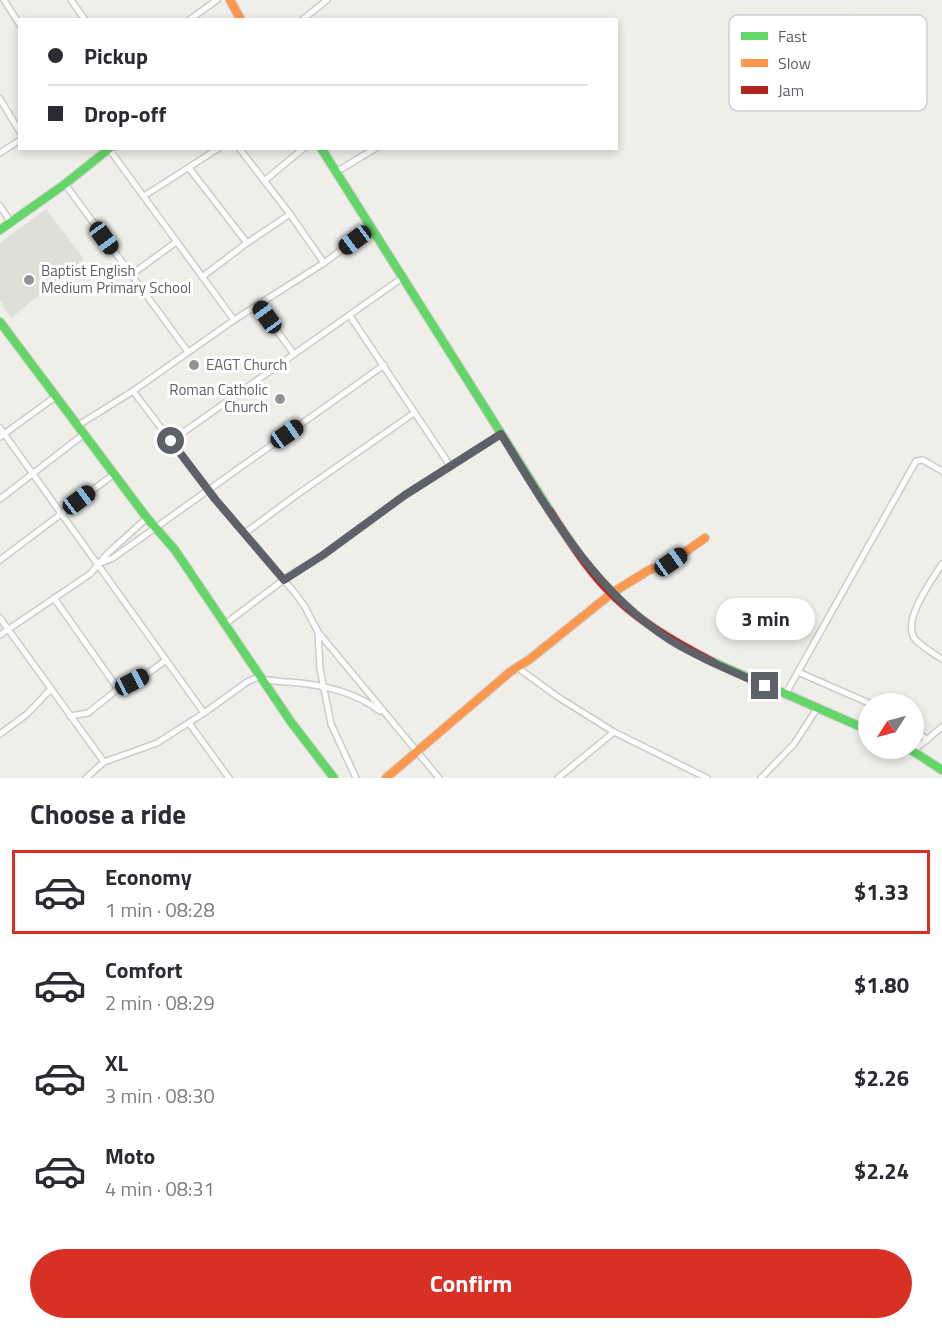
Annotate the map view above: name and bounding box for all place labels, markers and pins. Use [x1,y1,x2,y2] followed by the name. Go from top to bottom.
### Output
[41,259,191,299] place label: Baptist English Medium Primary School
[22,273,36,287] marker: Baptist English Medium Primary School
[206,353,287,376] place label: EAGT Church
[187,358,201,372] marker: EAGT Church
[169,378,268,418] place label: Roman Catholic Church
[273,392,287,406] marker: Roman Catholic Church

